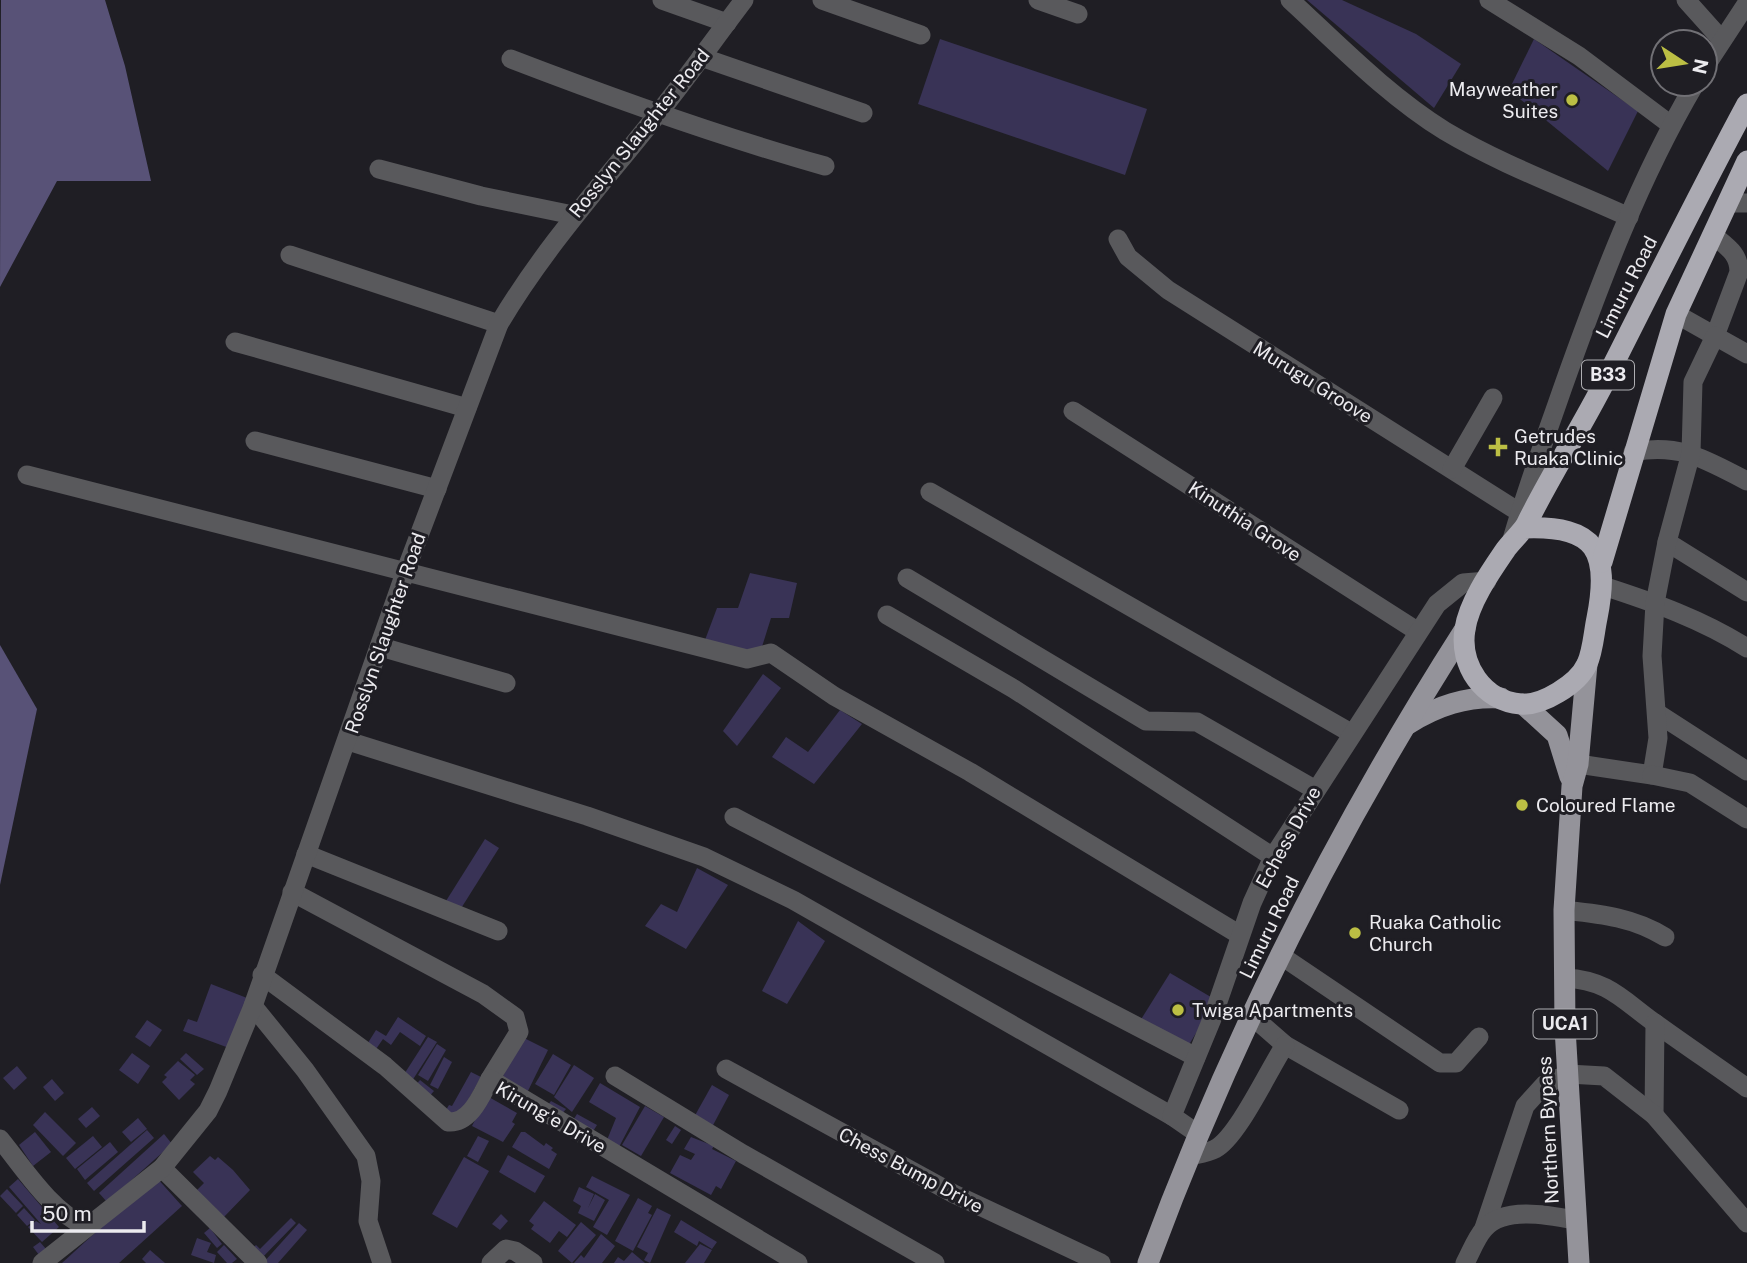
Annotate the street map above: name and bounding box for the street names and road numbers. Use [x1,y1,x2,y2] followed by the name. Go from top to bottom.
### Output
[564,44,714,222] street label: Rosslyn Slaughter Road
[1591,232,1661,342] street label: Limuru Road
[1249,337,1377,427] street label: Murugu Groove
[1582,360,1634,390] road number: B33
[1185,476,1305,566] street label: Kinuthia Grove
[340,530,430,736] street label: Rosslyn Slaughter Road
[1251,782,1325,892] street label: Echess Drive
[1235,872,1303,982] street label: Limuru Road
[1534,1009,1596,1038] road number: UCA1
[1533,1056,1563,1204] street label: Northern Bypass
[492,1077,610,1157] street label: Kirung'e Drive
[835,1123,987,1217] street label: Chess Bump Drive

